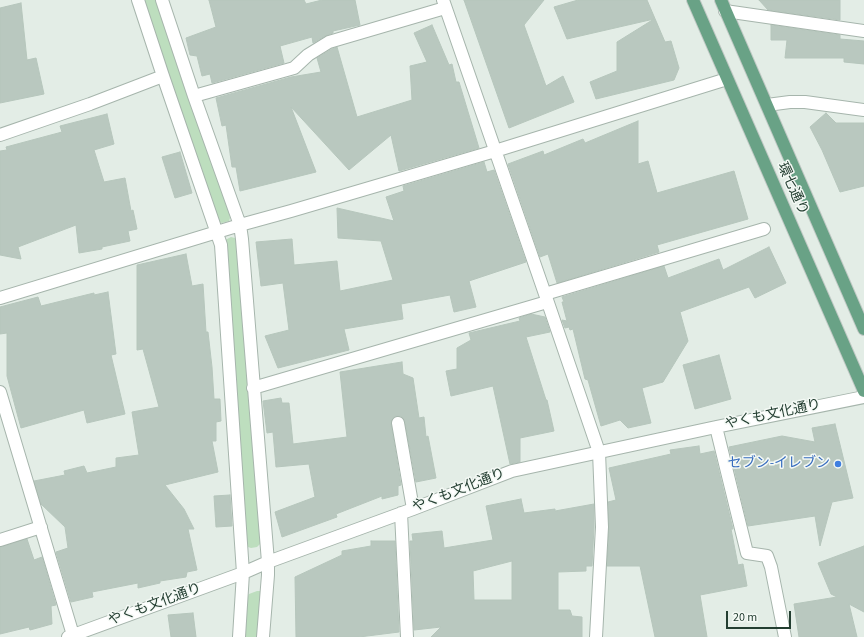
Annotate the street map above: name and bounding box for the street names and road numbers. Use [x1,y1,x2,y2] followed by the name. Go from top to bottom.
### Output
[773,160,811,218] street label: 環七通り
[723,397,823,433] street label: やくも文化通り
[410,466,508,516] street label: やくも文化通り
[106,580,204,630] street label: やくも文化通り

